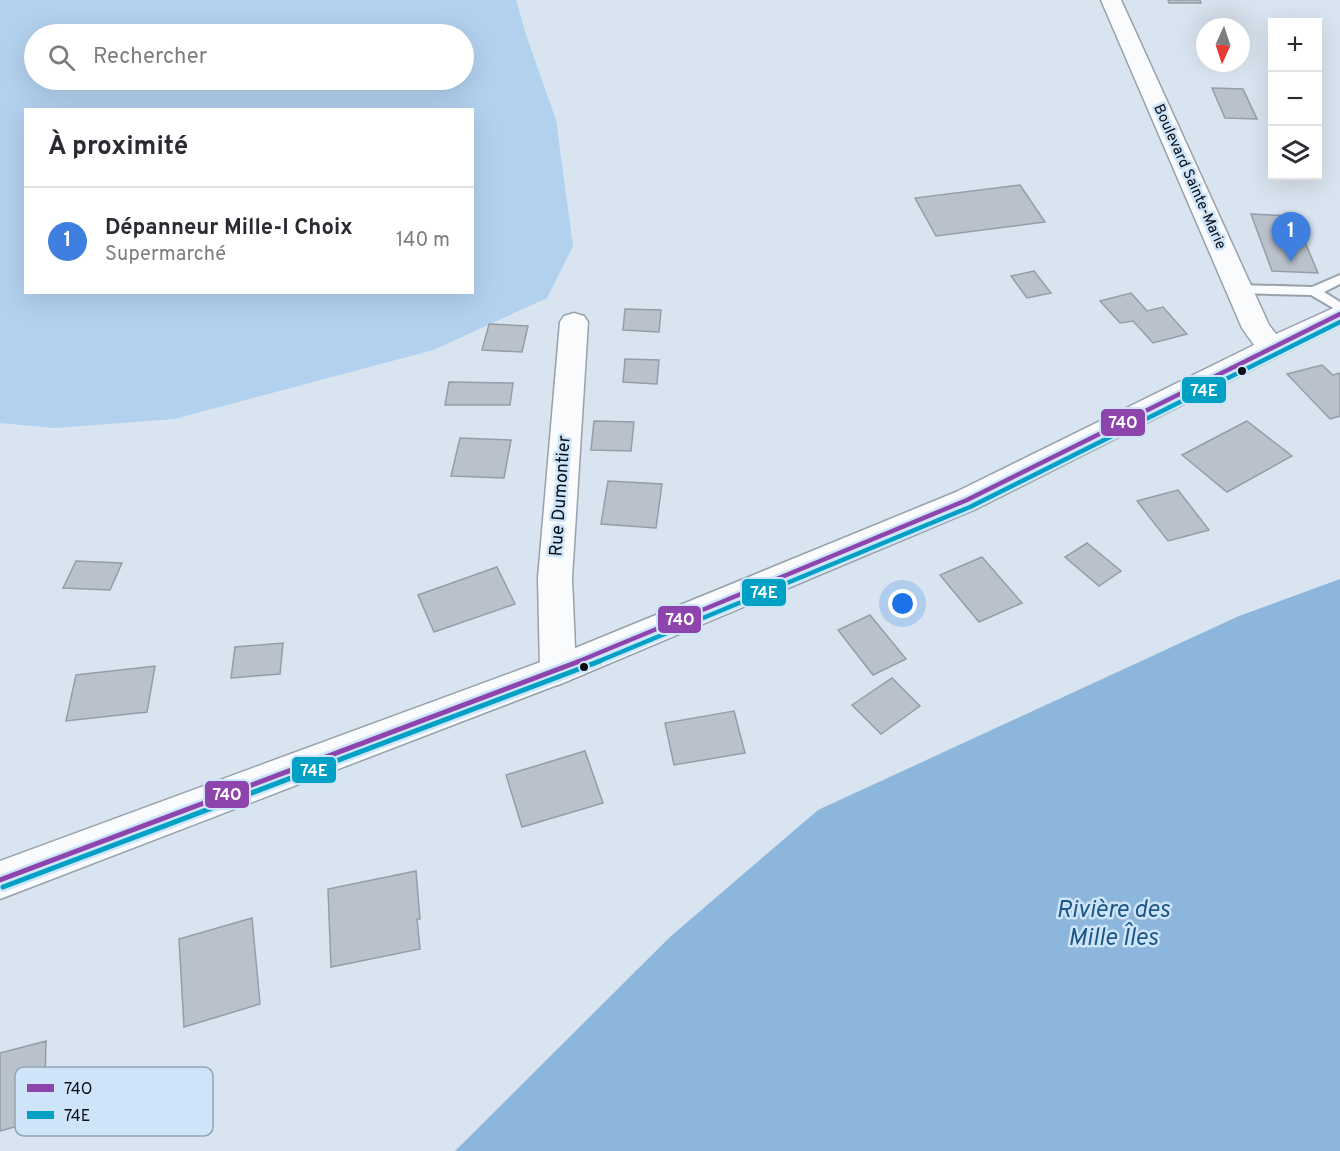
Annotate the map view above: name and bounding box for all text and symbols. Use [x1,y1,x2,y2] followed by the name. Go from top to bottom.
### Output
[1196,18,1250,72] north arrow
[1268,18,1322,180] map controls
[1268,18,1322,72] button: +
[24,24,474,90] search box
[45,41,78,74] icon: search
[93,44,207,71] text: Rechercher
[1268,72,1322,126] button: −
[1148,101,1230,253] street label: Boulevard Sainte-Marie
[1268,126,1322,180] button: layers
[48,131,188,164] text: À proximité
[1272,212,1310,262] pin: 1
[105,215,353,242] text: Dépanneur Mille-I Choix
[64,228,72,254] text: 1
[396,228,450,254] text: 140 m
[105,242,226,268] text: Supermarché
[1236,365,1248,377] unlabelled marker
[1181,376,1227,404] line badge: 74E
[1190,382,1218,402] text: 74E
[1100,408,1146,437] line badge: 74O
[1108,414,1138,434] text: 74O
[545,435,577,557] street label: Rue Dumontier
[741,578,787,607] line badge: 74E
[750,584,778,604] text: 74E
[888,589,917,618] your location
[657,605,702,634] line badge: 74O
[665,611,695,631] text: 74O
[578,661,590,673] unlabelled marker
[291,756,337,784] line badge: 74E
[300,762,328,782] text: 74E
[204,780,250,809] line badge: 74O
[212,786,242,806] text: 74O
[1056,896,1171,954] water label: Rivière des Mille Îles
[15,1067,213,1136] legend
[64,1080,92,1100] text: 74O
[64,1107,90,1127] text: 74E

